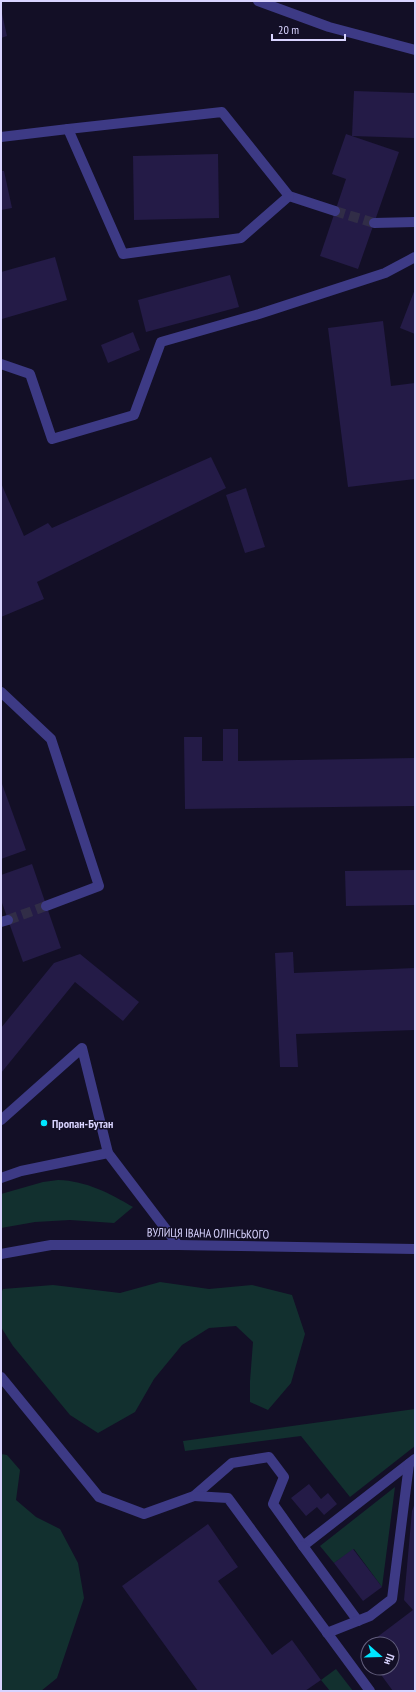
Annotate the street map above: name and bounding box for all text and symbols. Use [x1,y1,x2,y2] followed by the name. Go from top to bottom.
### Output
[272,16,345,42] scale bar
[278,22,299,37] text: 20 m
[52,1116,113,1131] place label: Пропан-Бутан
[39,1118,49,1128] marker: Пропан-Бутан
[147,1224,270,1242] street label: ВУЛИЦЯ ІВАНА ОЛІНСЬКОГО
[360,1636,400,1676] north arrow
[381,1652,398,1667] text: Пн

